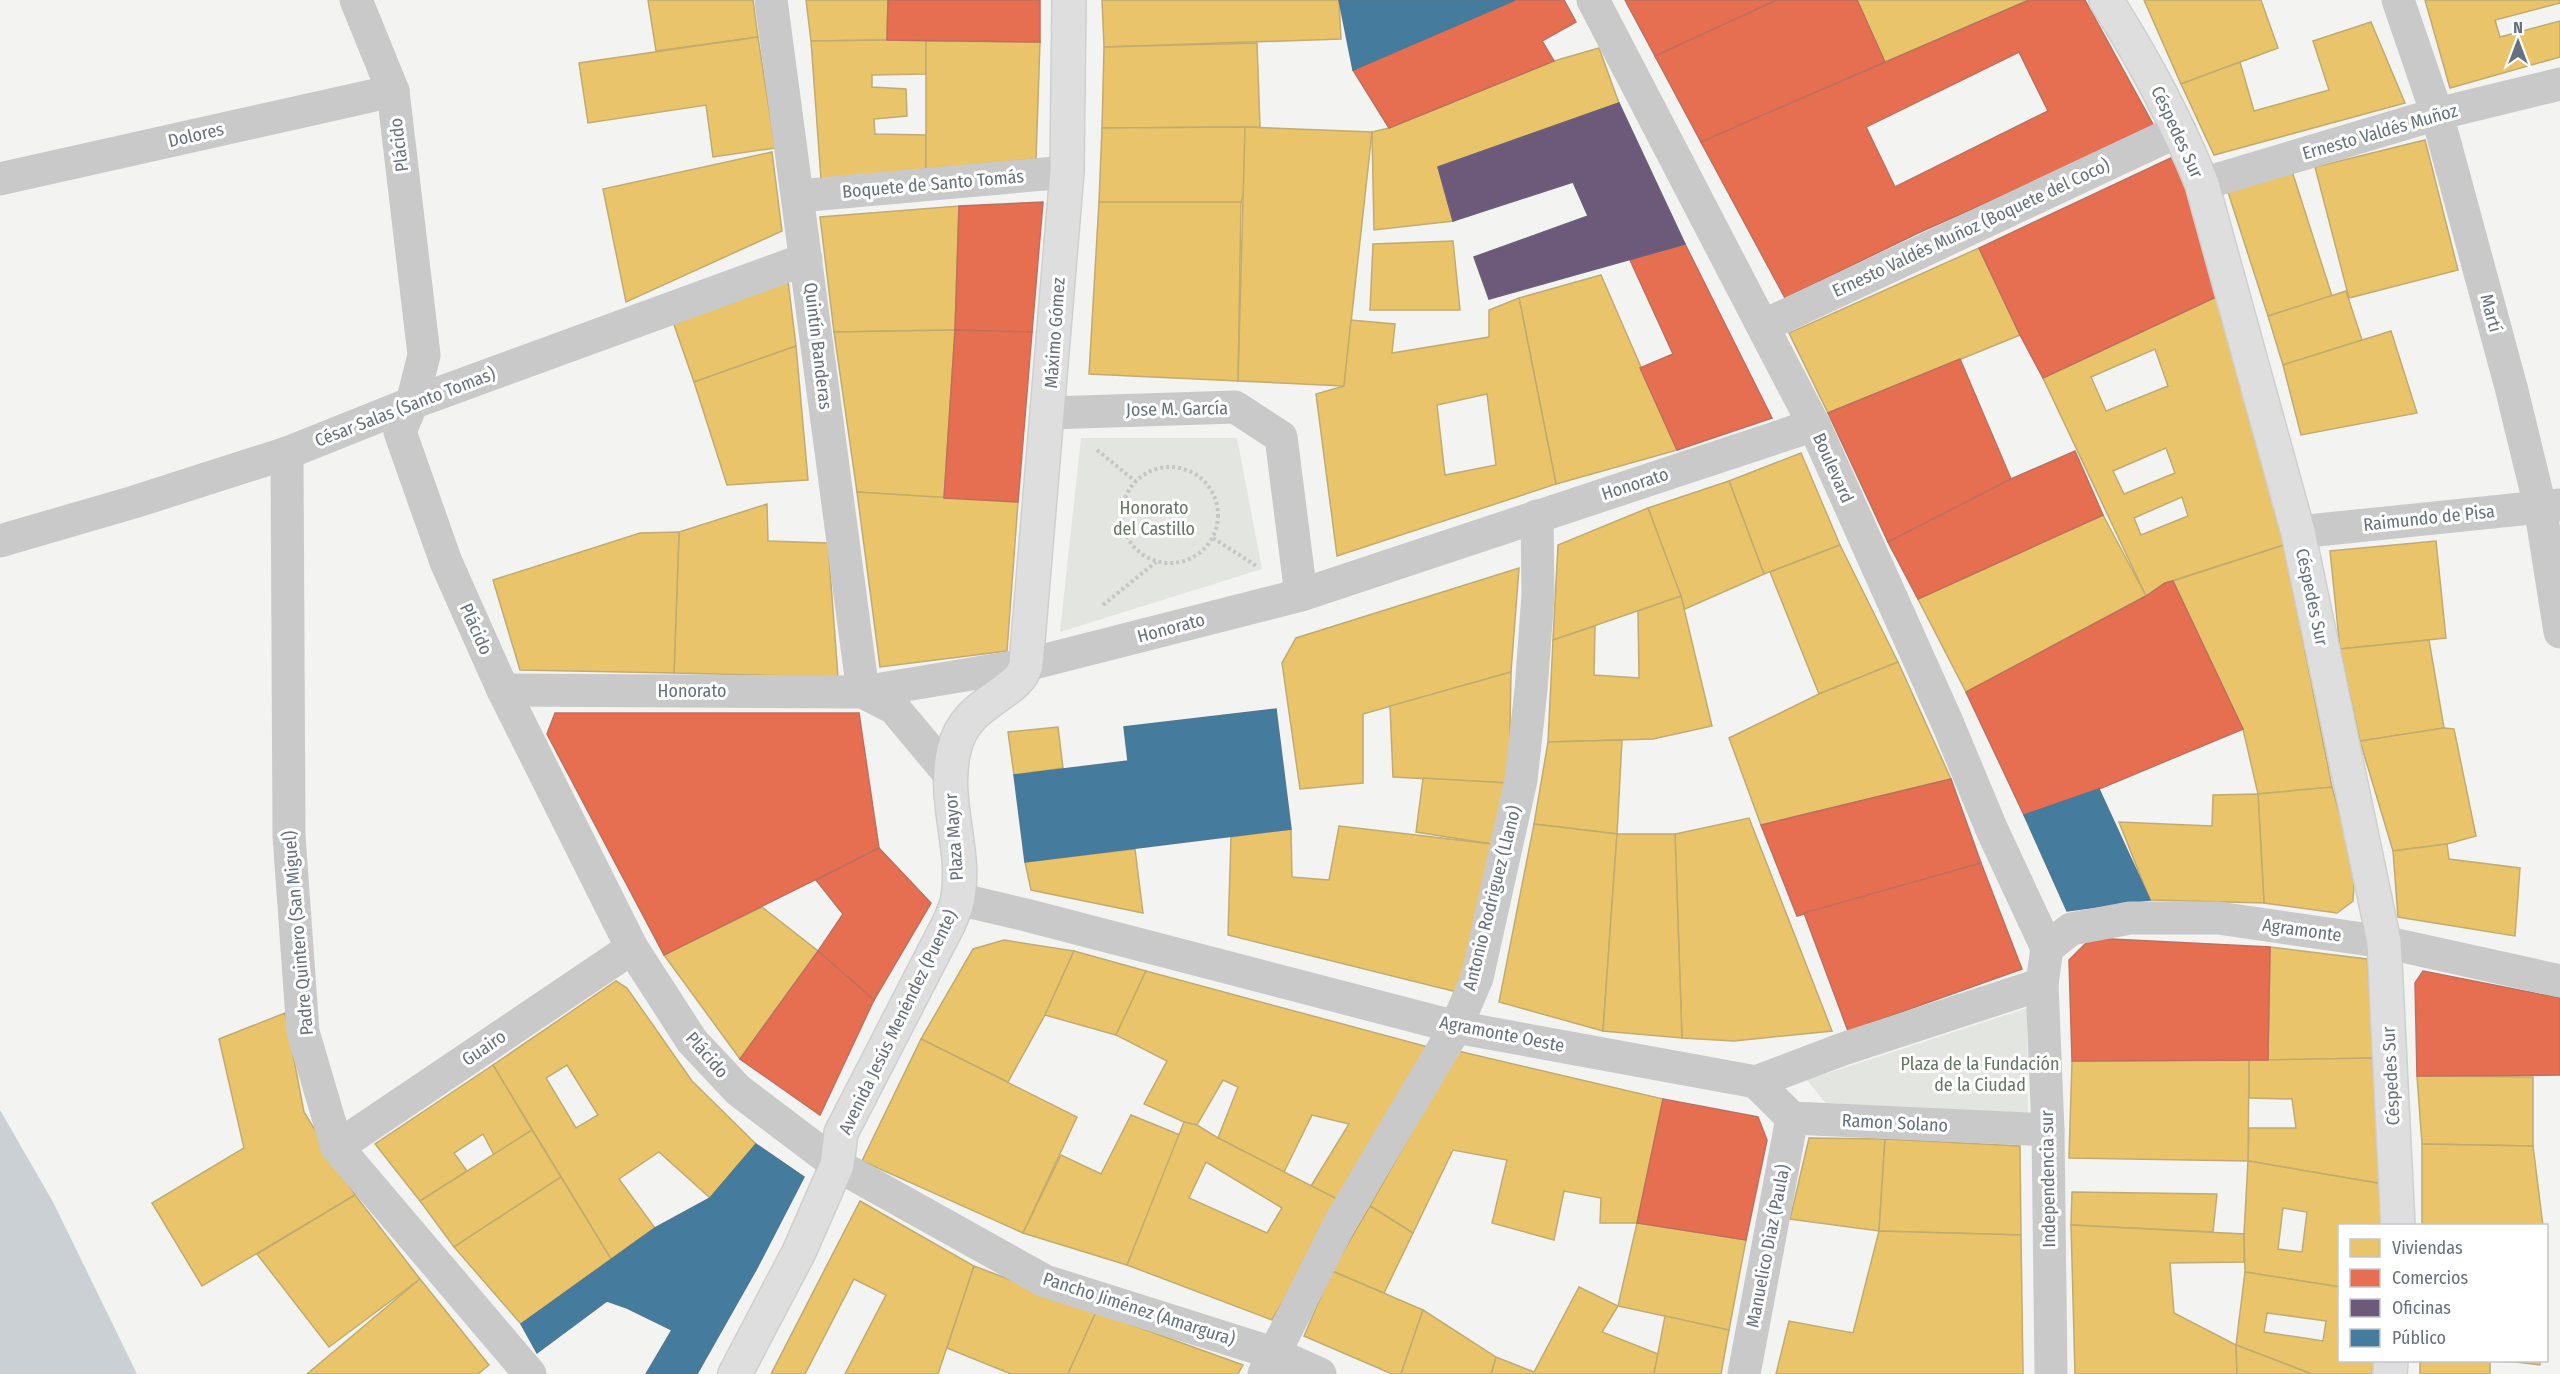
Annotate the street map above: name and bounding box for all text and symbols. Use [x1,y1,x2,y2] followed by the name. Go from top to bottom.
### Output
[2488,12,2548,72] north arrow
[2513,18,2523,37] text: N
[2146,83,2208,182] street label: Céspedes Sur
[2300,99,2460,165] street label: Ernesto Valdés Muñoz
[385,117,413,173] street label: Plácido
[166,118,226,152] street label: Dolores
[1829,154,2113,302] street label: Ernesto Valdés Muñoz (Boquete del Coco)
[841,165,1025,203] street label: Boquete de Santo Tomás
[1040,277,1070,389] street label: Máximo Gómez
[799,281,837,411] street label: Quintín Banderas
[2475,292,2507,335] street label: Martí
[312,362,498,452] street label: César Salas (Santo Tomas)
[1126,397,1228,421] street label: Jose M. García
[1808,430,1858,506] street label: Boulevard
[1599,463,1671,505] street label: Honorato
[1113,497,1195,540] park label: Honorato del Castillo
[2362,500,2496,536] street label: Raimundo de Pisa
[2291,546,2333,648] street label: Céspedes Sur
[455,600,497,658] street label: Plácido
[1135,608,1207,648] street label: Honorato
[658,680,726,702] street label: Honorato
[940,792,968,882] street label: Plaza Mayor
[1458,803,1526,993] street label: Antonio Rodriguez (Llano)
[278,830,318,1036] street label: Padre Quintero (San Miguel)
[834,906,962,1138] street label: Avenida Jesús Menéndez (Puente)
[2261,914,2343,946] street label: Agramonte
[1438,1011,1566,1057] street label: Agramonte Oeste
[458,1025,510,1071] street label: Guairo
[2377,1025,2405,1126] street label: Céspedes Sur
[681,1027,733,1083] street label: Plácido
[1901,1053,2059,1096] park label: Plaza de la Fundación de la Ciudad
[1841,1109,1949,1137] street label: Ramon Solano
[2036,1109,2060,1248] street label: Independencia sur
[1741,1163,1795,1329] street label: Manuelico Diaz (Paula)
[2338,1224,2548,1362] legend
[2392,1237,2463,1259] text: Viviendas
[2392,1267,2468,1289] text: Comercios
[1040,1268,1238,1350] street label: Pancho Jiménez (Amargura)
[2392,1297,2451,1319] text: Oficinas
[2392,1327,2446,1349] text: Público

